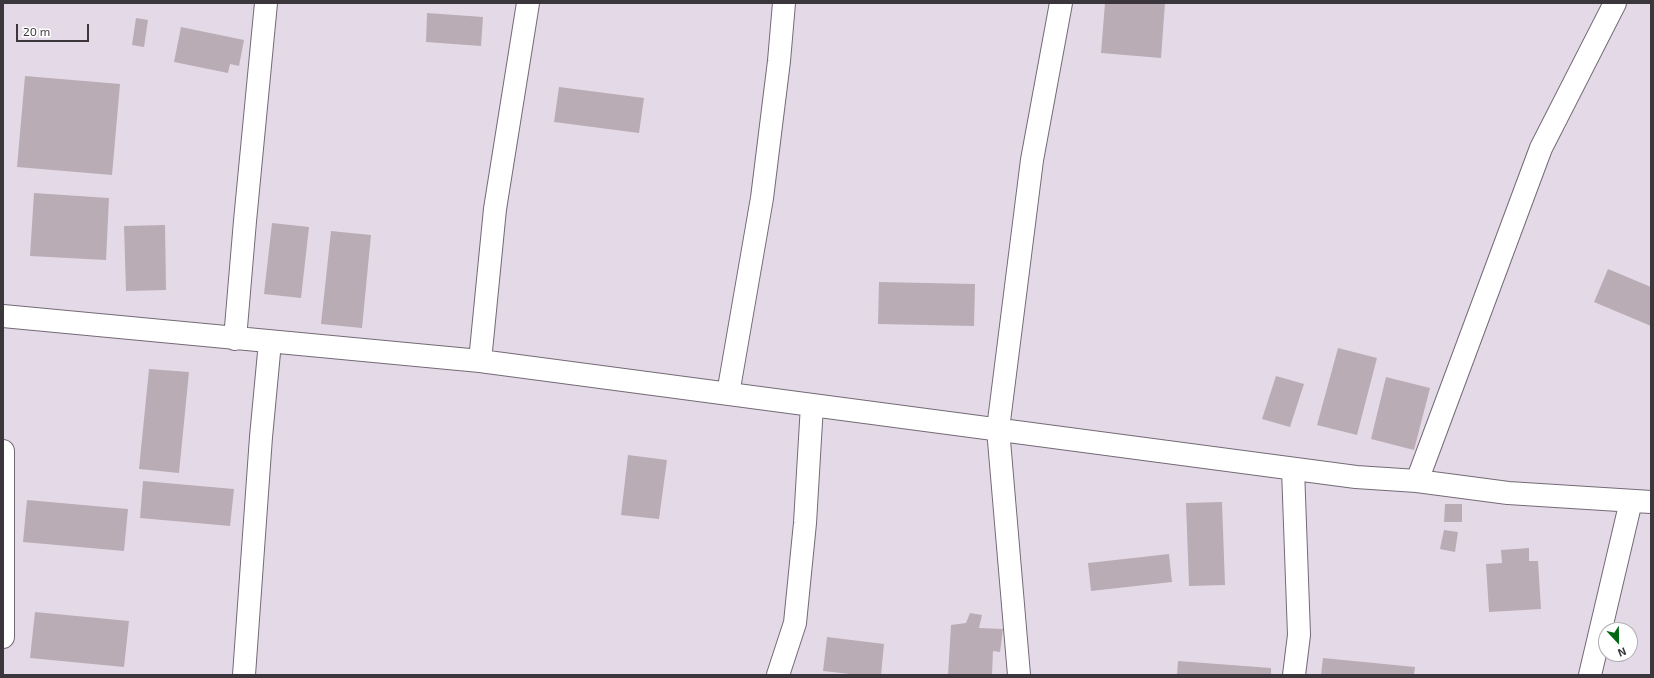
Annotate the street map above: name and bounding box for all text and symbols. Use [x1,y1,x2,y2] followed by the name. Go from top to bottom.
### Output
[18,16,91,42] scale bar
[23,24,50,38] text: 20 m
[1598,622,1638,662] north arrow
[1616,645,1628,660] text: N

